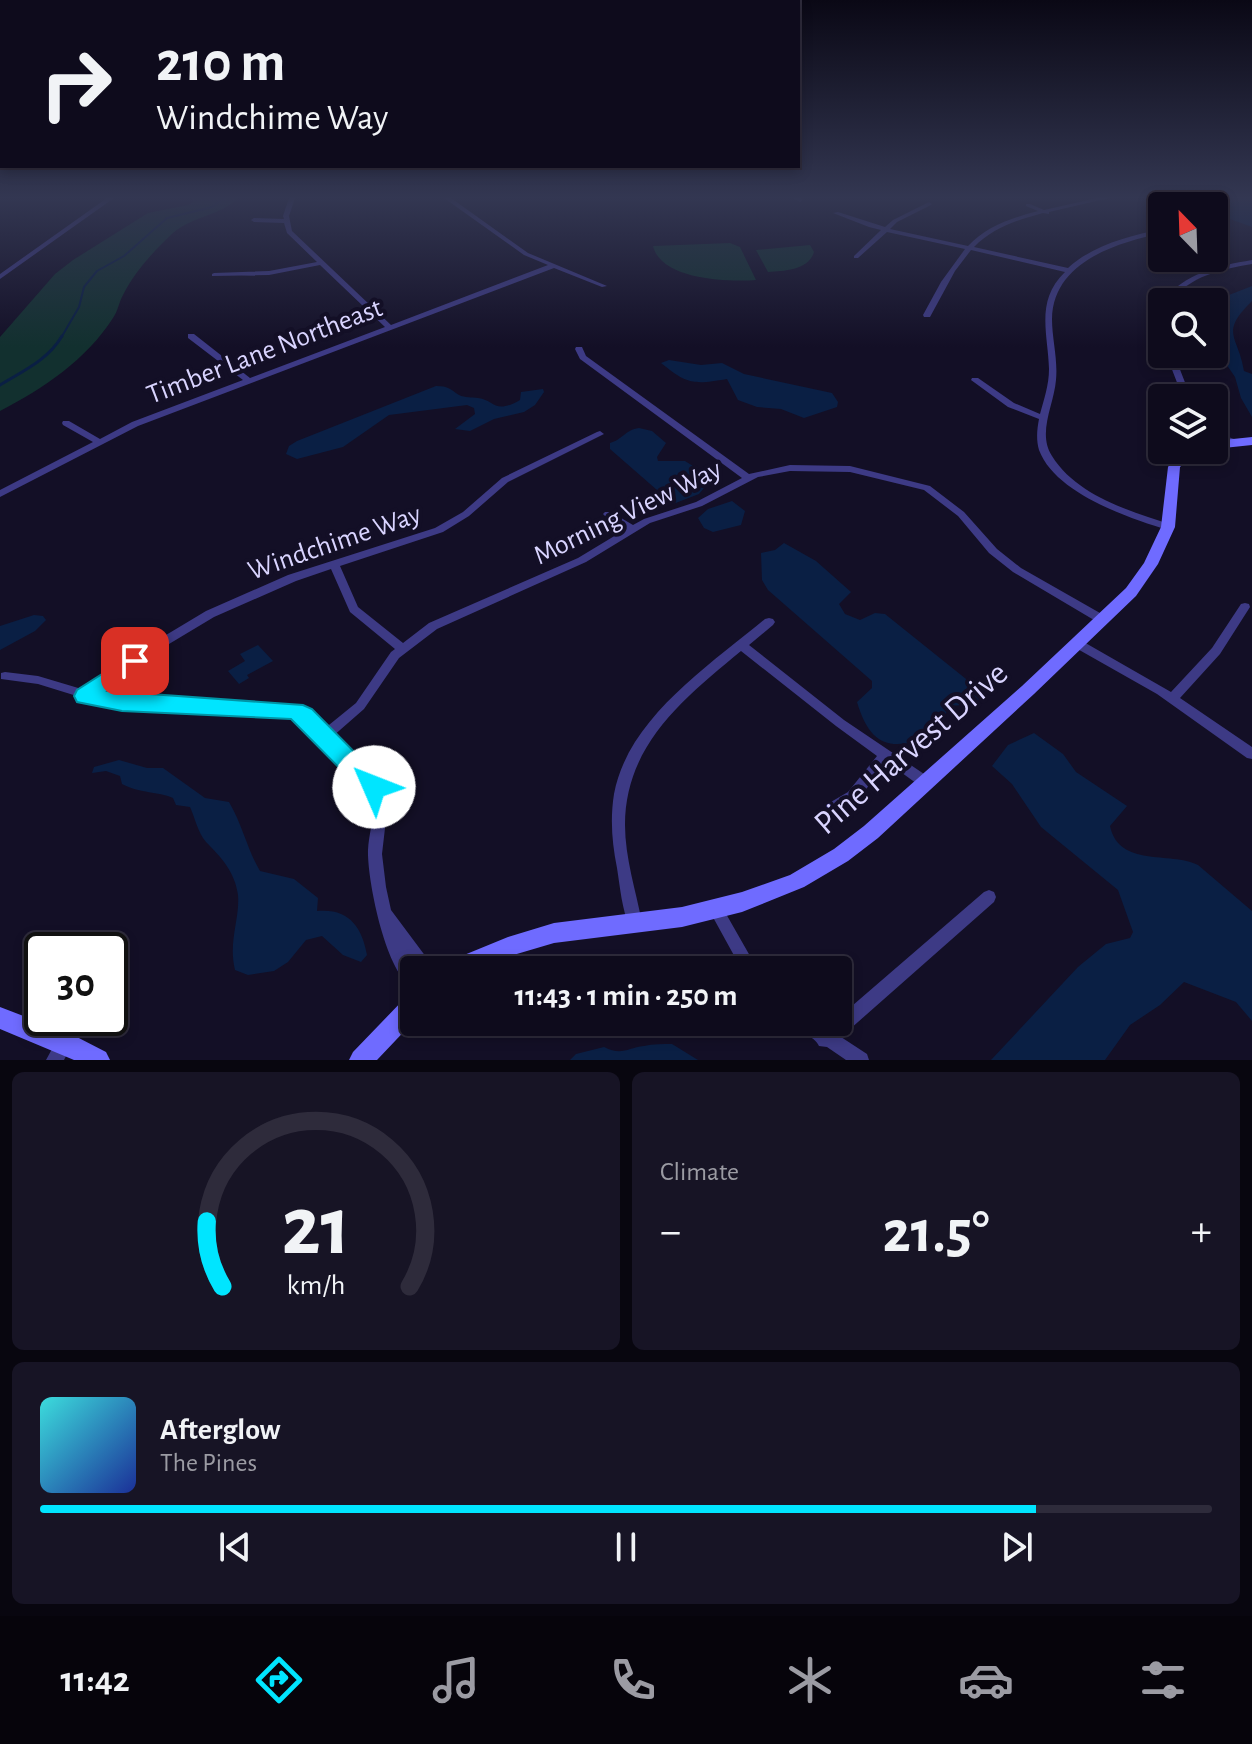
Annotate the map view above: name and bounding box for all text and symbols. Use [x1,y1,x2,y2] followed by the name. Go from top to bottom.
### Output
[24,32,128,136] icon: right
[156,35,285,91] text: 210 m
[156,100,388,136] text: Windchime Way
[1148,192,1228,272] north arrow
[1148,192,1228,464] map controls
[1148,288,1228,368] button: search
[143,294,386,410] street label: Timber Lane Northeast
[1148,384,1228,464] button: layers
[530,455,726,570] street label: Morning View Way
[245,500,425,586] street label: Windchime Way
[101,627,169,695] pin
[113,639,157,683] icon: arrive
[808,656,1014,841] street label: Pine Harvest Drive
[332,745,416,829] position arrow
[24,932,128,1036] speed limit sign: 30
[514,981,738,1011] text: 11:43 · 1 min · 250 m
[660,1159,739,1185] text: Climate
[281,1186,351,1270] text: 21
[882,1203,990,1263] text: 21.5°
[660,1210,681,1254] text: −
[1191,1210,1212,1254] text: +
[287,1271,345,1300] text: km/h
[160,1415,281,1445] text: Afterglow
[160,1450,257,1476] text: The Pines
[213,1525,257,1569] icon: previous
[604,1525,648,1569] icon: pause
[995,1525,1039,1569] icon: next
[251,1652,307,1708] icon: directions
[428,1652,484,1708] icon: music
[605,1652,661,1708] icon: phone
[782,1652,838,1708] icon: climate
[958,1652,1014,1708] icon: car
[1135,1652,1191,1708] icon: filters
[60,1662,130,1698] text: 11:42

